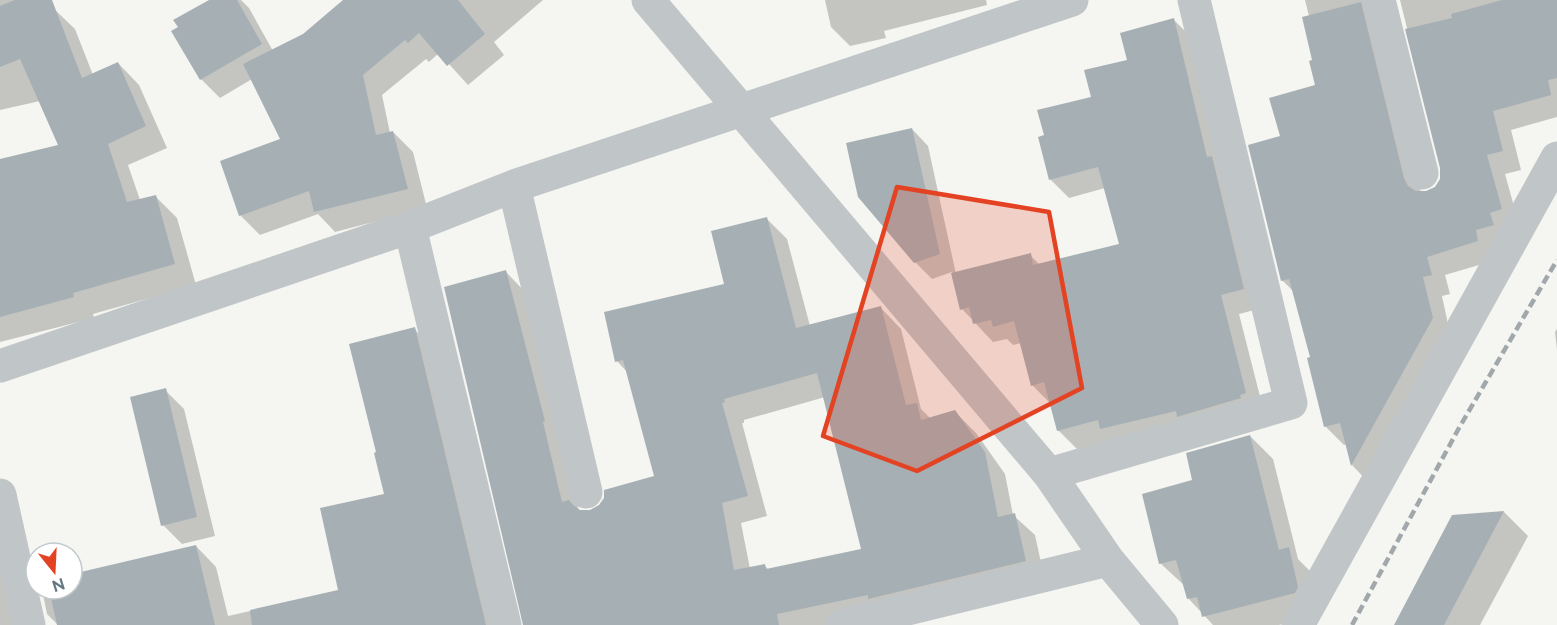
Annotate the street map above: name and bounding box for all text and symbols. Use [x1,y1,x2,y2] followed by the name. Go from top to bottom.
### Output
[24,541,84,601] north arrow
[50,574,67,596] text: N

